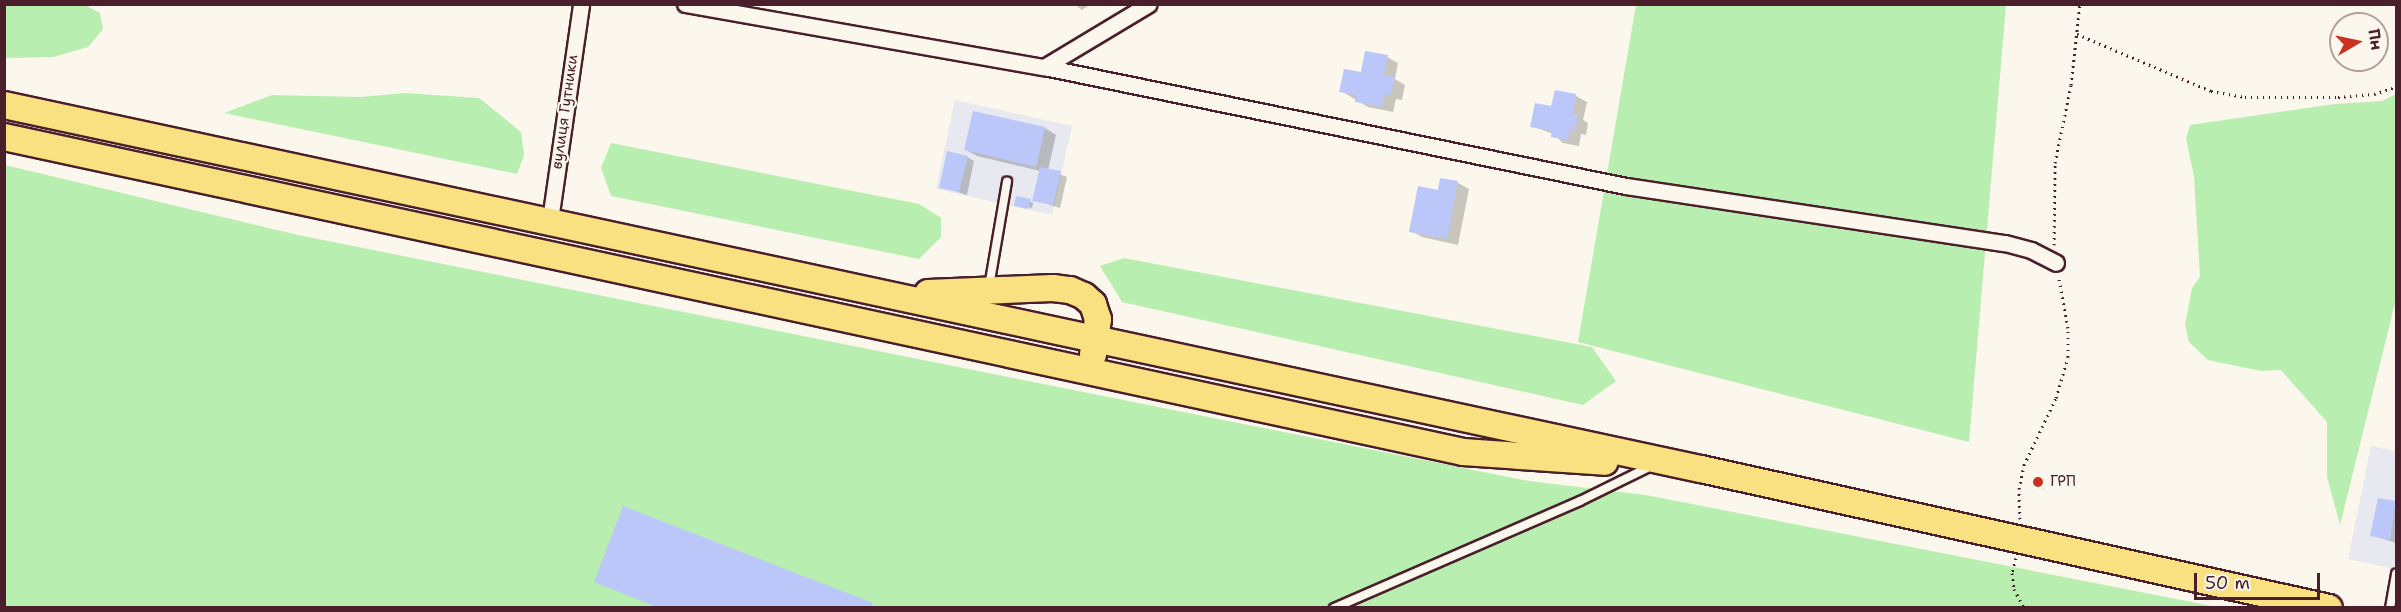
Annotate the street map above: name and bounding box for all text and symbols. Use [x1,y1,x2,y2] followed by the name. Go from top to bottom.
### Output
[2329,12,2389,72] north arrow
[2363,27,2387,51] text: Пн
[548,54,582,170] street label: вулиця Гутники
[2050,473,2076,491] place label: ГРП
[2031,475,2045,489] marker: ГРП
[2197,561,2323,599] scale bar
[2205,571,2250,595] text: 50 m

